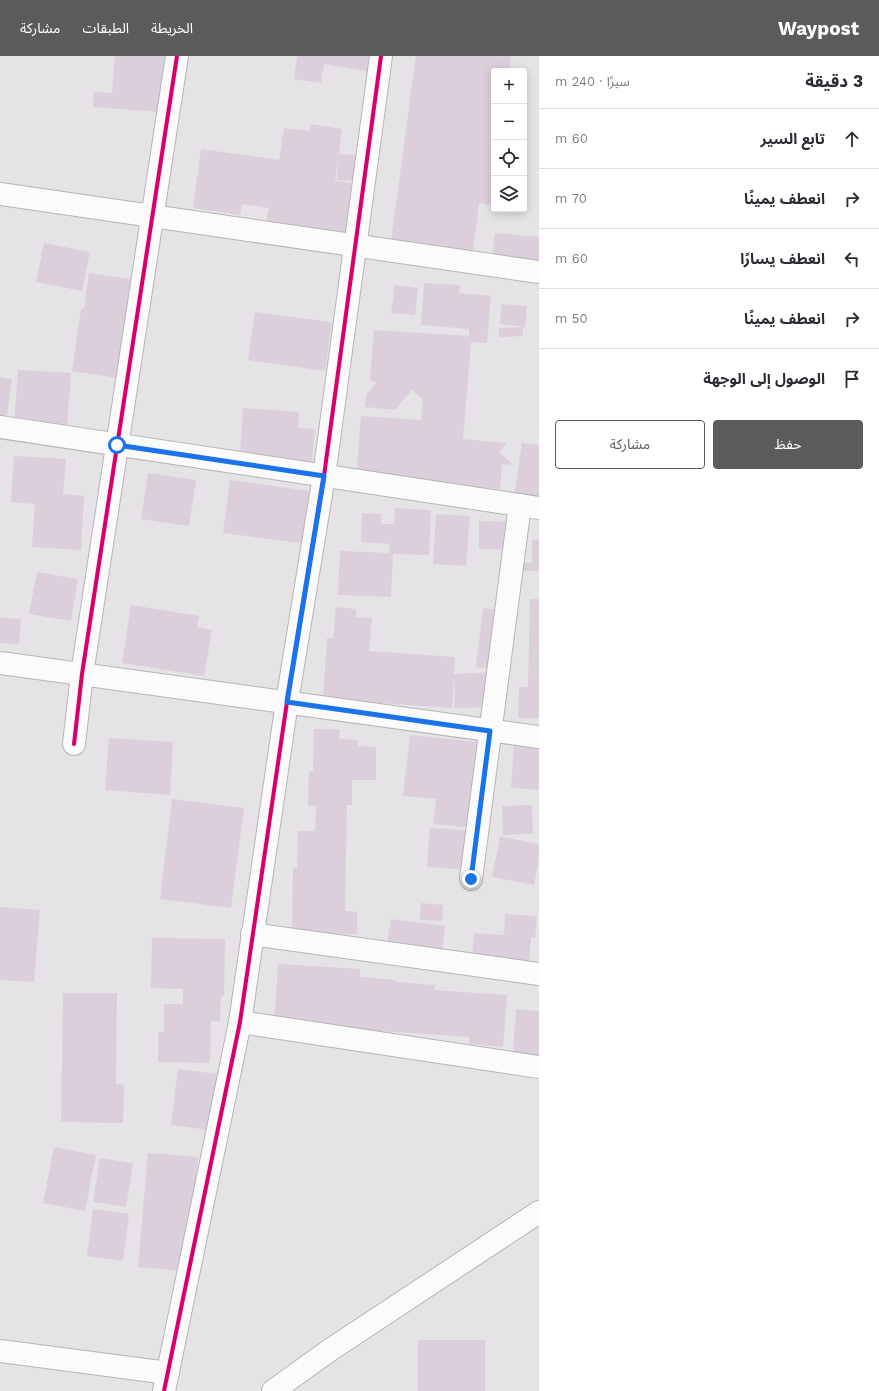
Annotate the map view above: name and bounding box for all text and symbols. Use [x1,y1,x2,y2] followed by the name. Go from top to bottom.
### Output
[778,17,859,40] text: Waypost
[20,20,60,36] text: مشاركة
[82,20,129,36] text: الطبقات
[151,20,193,36] text: الخريطة
[491,68,527,212] map controls
[491,68,527,104] button: +
[805,71,863,91] text: 3 دقيقة
[555,74,630,89] text: سيرًا · 240 m
[491,104,527,140] button: −
[841,128,863,150] icon: ahead
[761,130,825,148] text: تابع السير
[555,131,588,146] text: 60 m
[491,140,527,176] button: locate
[491,176,527,212] button: layers
[841,188,863,210] icon: right
[744,190,825,208] text: انعطف يمينًا
[555,191,587,206] text: 70 m
[841,248,863,270] icon: left
[740,250,825,268] text: انعطف يسارًا
[555,251,588,266] text: 60 m
[841,308,863,330] icon: right
[744,310,825,328] text: انعطف يمينًا
[555,311,587,326] text: 50 m
[841,368,863,390] icon: arrive
[703,370,825,388] text: الوصول إلى الوجهة
[555,420,705,469] button: مشاركة
[713,420,863,469] button: حفظ
[108,436,126,454] route start
[462,870,480,888] route end

